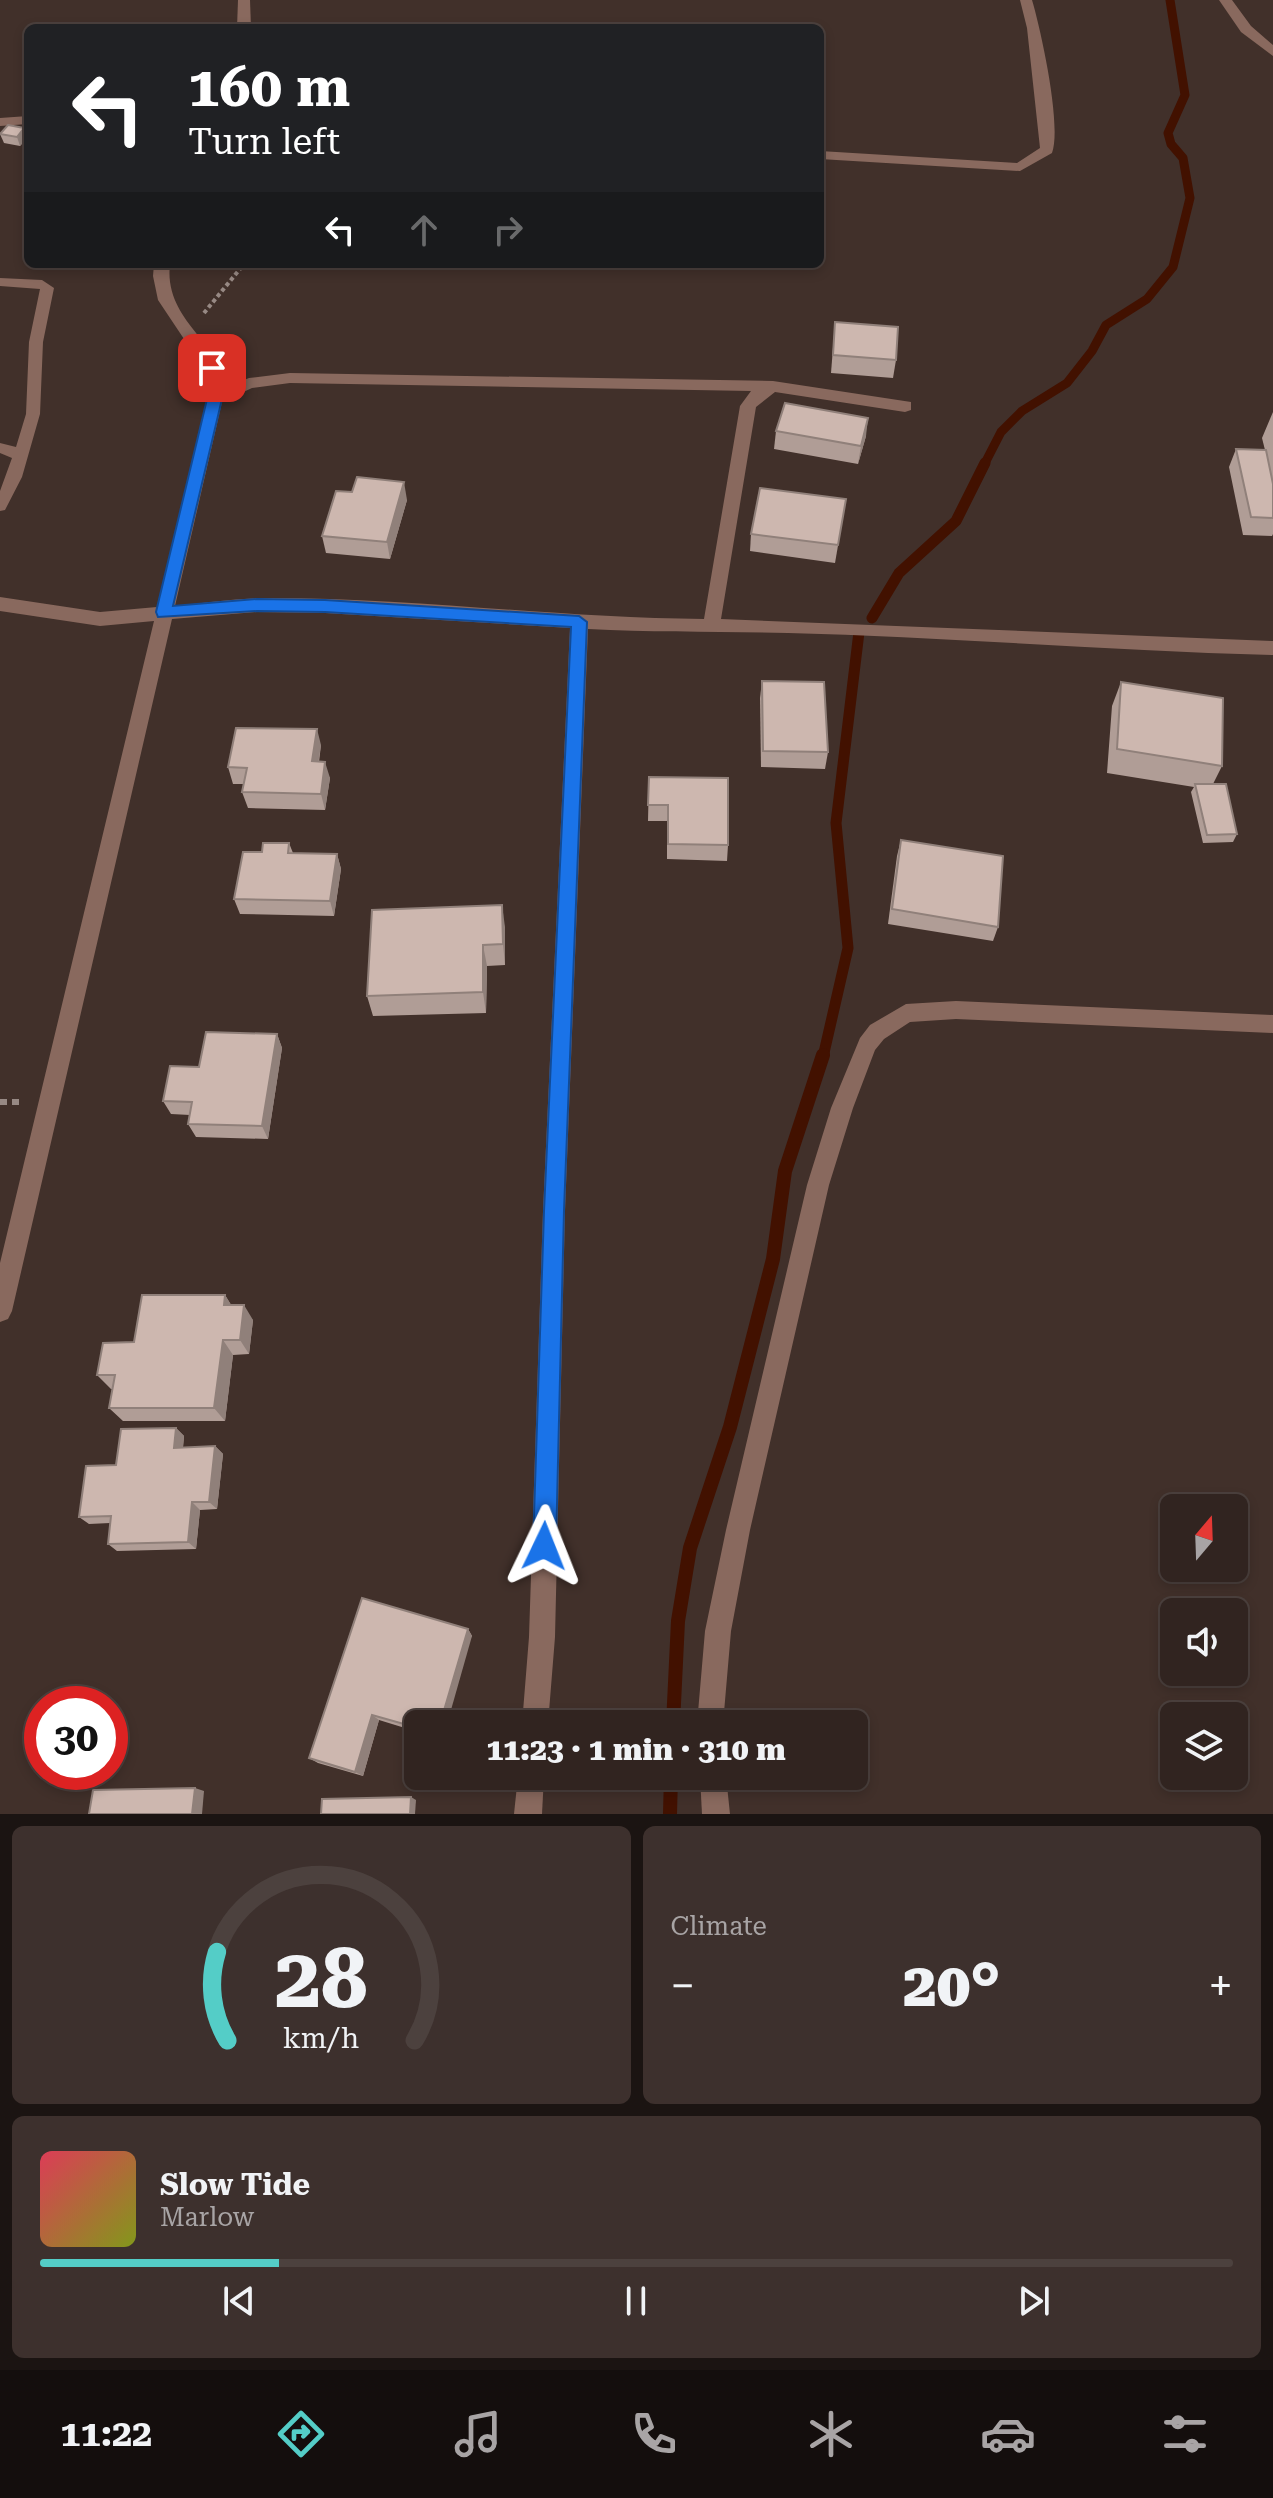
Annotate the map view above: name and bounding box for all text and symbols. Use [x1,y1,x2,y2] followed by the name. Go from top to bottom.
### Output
[188,54,350,120] text: 160 m
[56,56,160,160] icon: left
[188,121,340,163] text: Turn left
[318,208,362,252] icon: left
[402,208,446,252] icon: ahead
[486,208,530,252] icon: right
[178,334,246,402] pin
[190,346,234,390] icon: arrive
[1160,1494,1248,1582] north arrow
[1160,1494,1248,1790] map controls
[502,1504,586,1588] position arrow
[1160,1598,1248,1686] button: sound
[24,1686,128,1790] speed limit sign: 30
[1160,1702,1248,1790] button: layers
[486,1732,786,1767] text: 11:23 · 1 min · 310 m
[671,1911,767,1941] text: Climate
[275,1930,368,2027] text: 28
[903,1950,1000,2021] text: 20°
[671,1960,695,2012] text: −
[1208,1960,1233,2012] text: +
[283,2021,360,2055] text: km/h
[160,2167,310,2202] text: Slow Tide
[160,2202,254,2232] text: Marlow
[217,2279,261,2323] icon: previous
[614,2279,658,2323] icon: pause
[1012,2279,1056,2323] icon: next
[273,2406,329,2462] icon: directions
[450,2406,506,2462] icon: music
[626,2406,682,2462] icon: phone
[803,2406,859,2462] icon: climate
[980,2406,1036,2462] icon: car
[1157,2406,1213,2462] icon: filters
[60,2413,152,2455] text: 11:22

